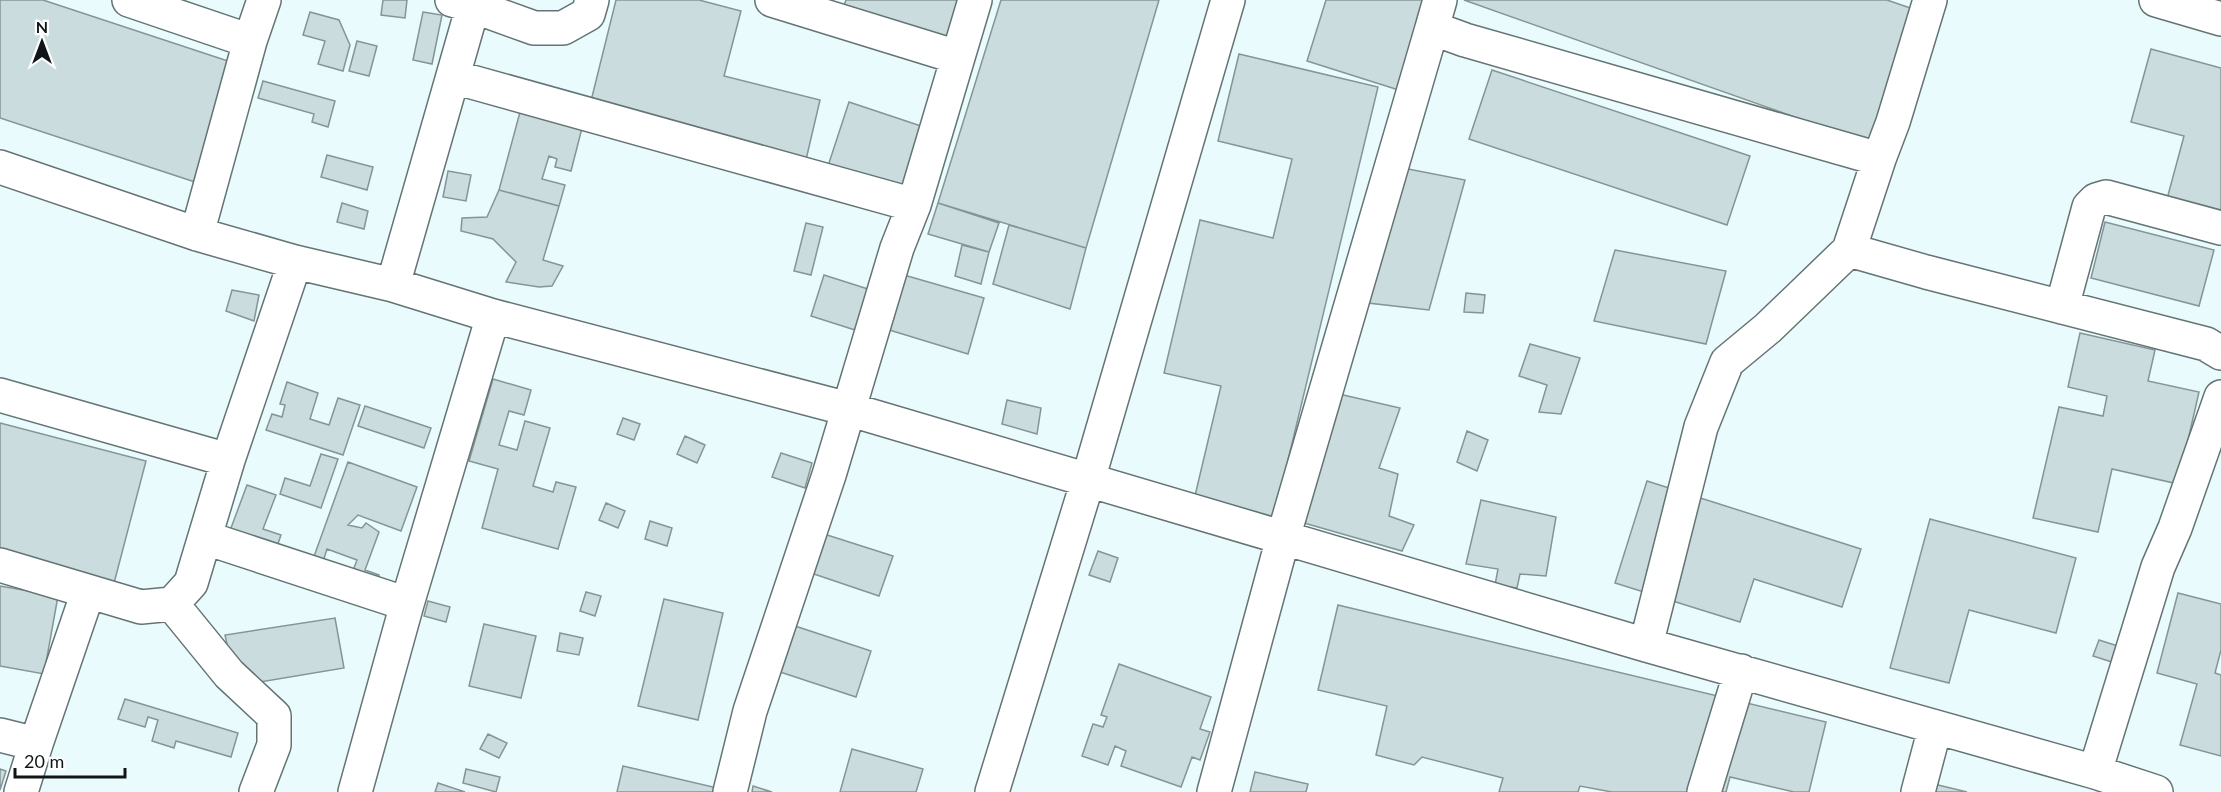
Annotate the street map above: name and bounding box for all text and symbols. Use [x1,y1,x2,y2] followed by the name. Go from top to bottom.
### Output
[12,12,72,72] north arrow
[36,17,48,36] text: N
[15,741,124,779] scale bar
[24,750,64,772] text: 20 m

